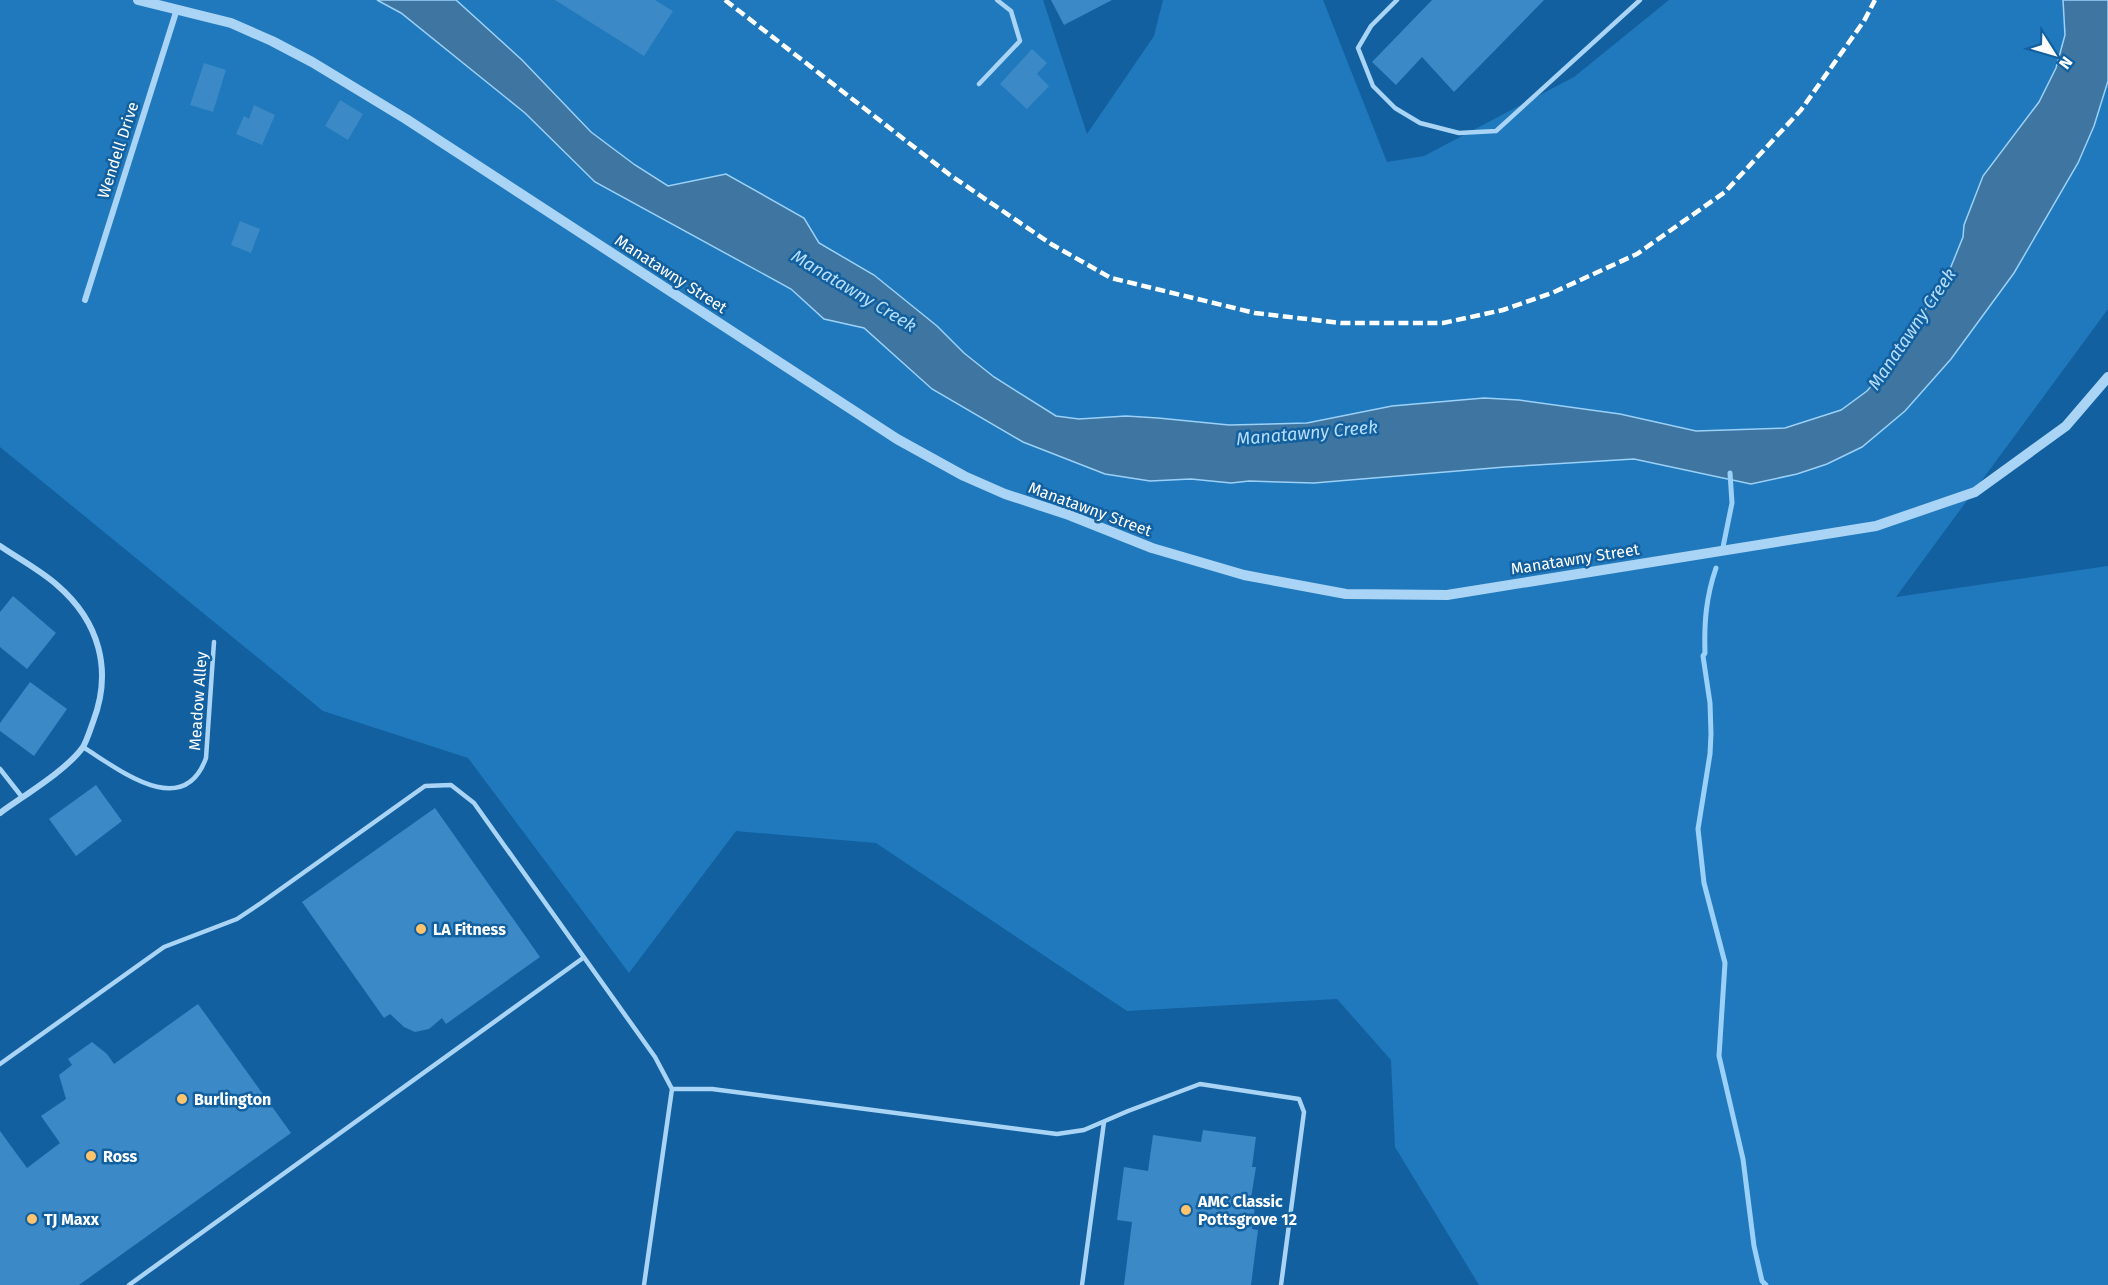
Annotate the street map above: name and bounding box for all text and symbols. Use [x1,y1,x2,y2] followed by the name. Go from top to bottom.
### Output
[2024,24,2084,84] north arrow
[2055,53,2076,73] text: N
[93,99,143,201] street label: Wendell Drive
[611,231,731,317] street label: Manatawny Street
[787,245,921,337] water label: Manatawny Creek
[1863,264,1961,394] water label: Manatawny Creek
[1235,416,1379,450] water label: Manatawny Creek
[1026,478,1154,540] street label: Manatawny Street
[1509,539,1641,579] street label: Manatawny Street
[185,651,211,751] street label: Meadow Alley
[433,920,506,939] place label: LA Fitness
[414,922,428,936] marker: LA Fitness
[194,1090,271,1109] place label: Burlington
[175,1092,189,1106] marker: Burlington
[103,1147,138,1166] place label: Ross
[84,1149,98,1163] marker: Ross
[1197,1192,1297,1229] place label: AMC Classic Pottsgrove 12
[1179,1203,1193,1217] marker: AMC Classic Pottsgrove 12
[44,1210,100,1229] place label: TJ Maxx
[25,1212,39,1226] marker: TJ Maxx

